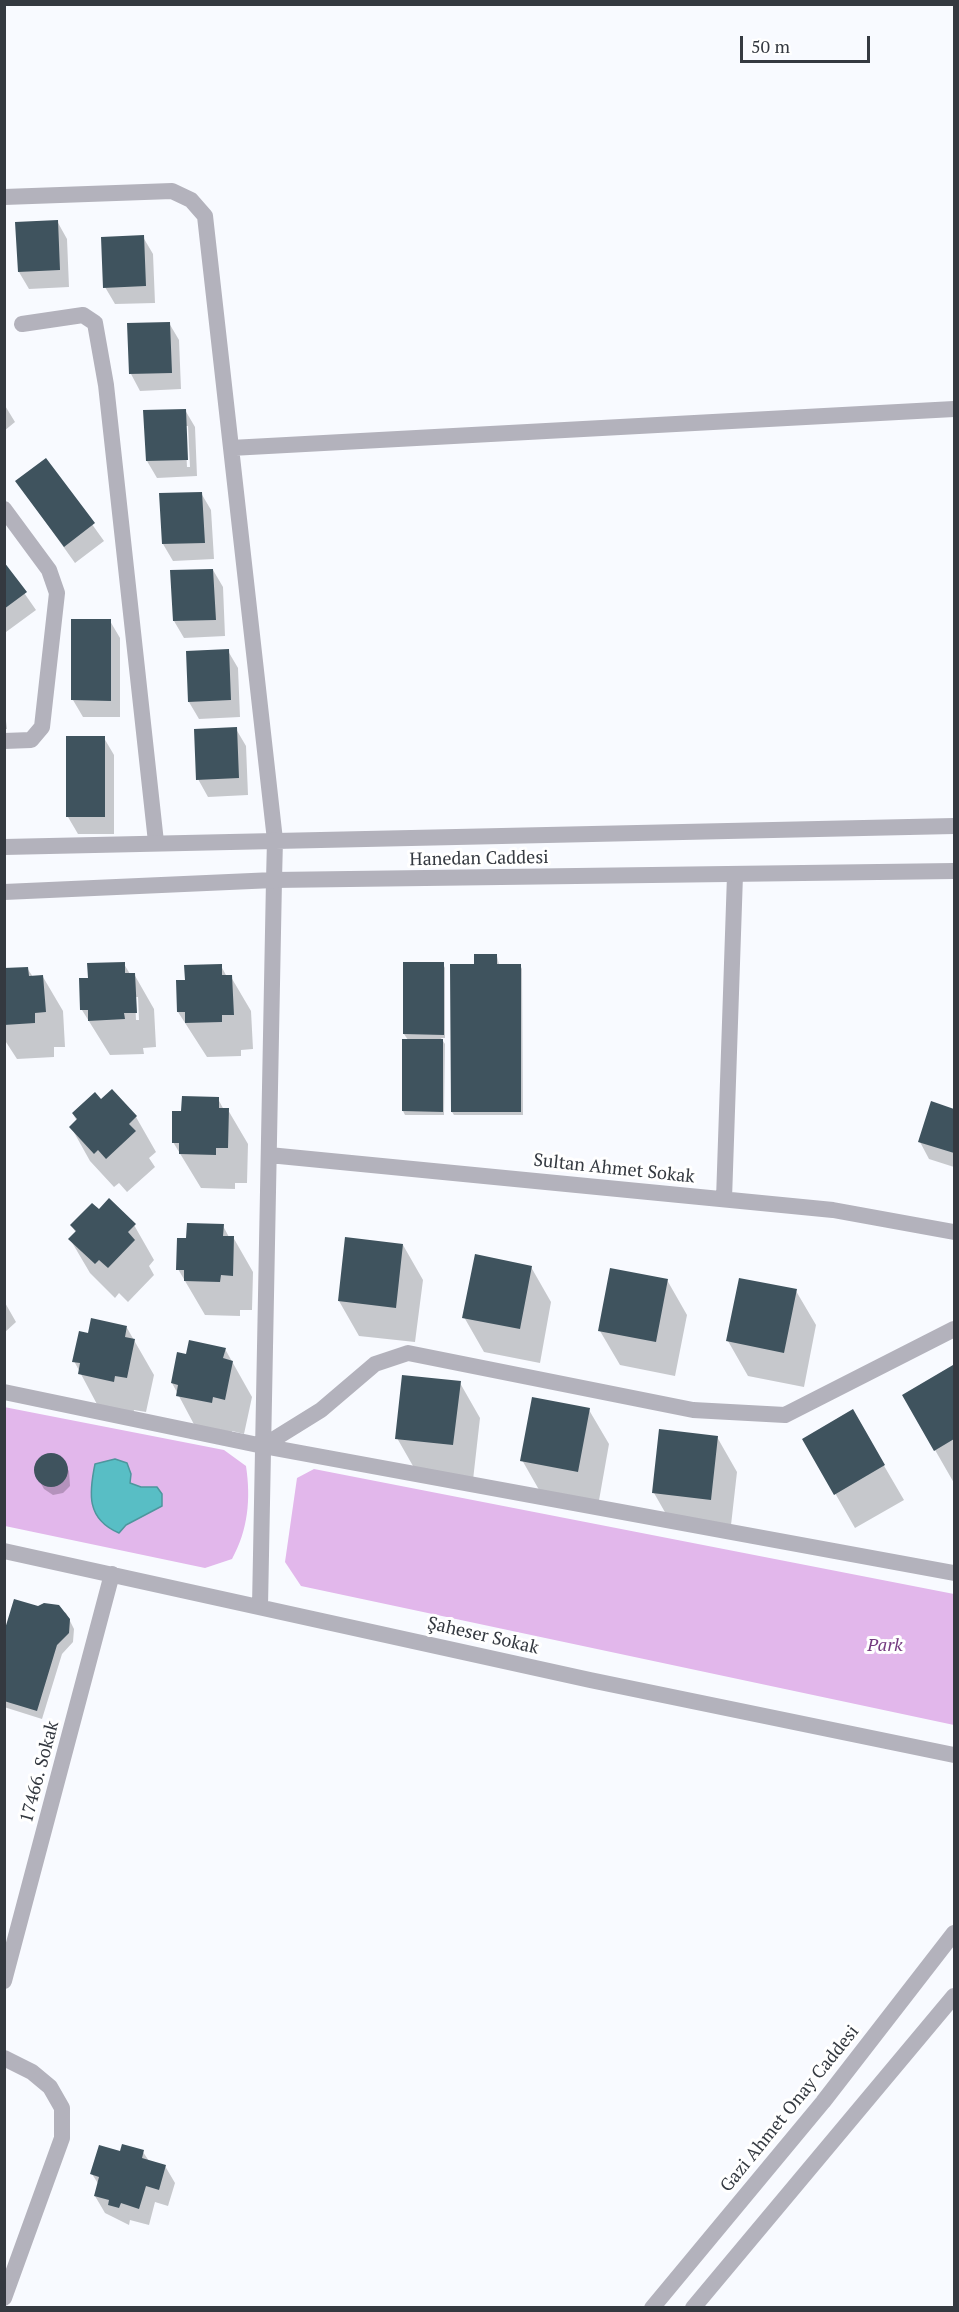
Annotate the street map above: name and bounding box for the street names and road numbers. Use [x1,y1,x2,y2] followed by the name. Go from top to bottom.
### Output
[409,847,549,871] street label: Hanedan Caddesi
[532,1150,696,1188] street label: Sultan Ahmet Sokak
[425,1613,541,1659] street label: Şaheser Sokak
[16,1719,64,1825] street label: 17466. Sokak
[716,2021,864,2197] street label: Gazi Ahmet Onay Caddesi

